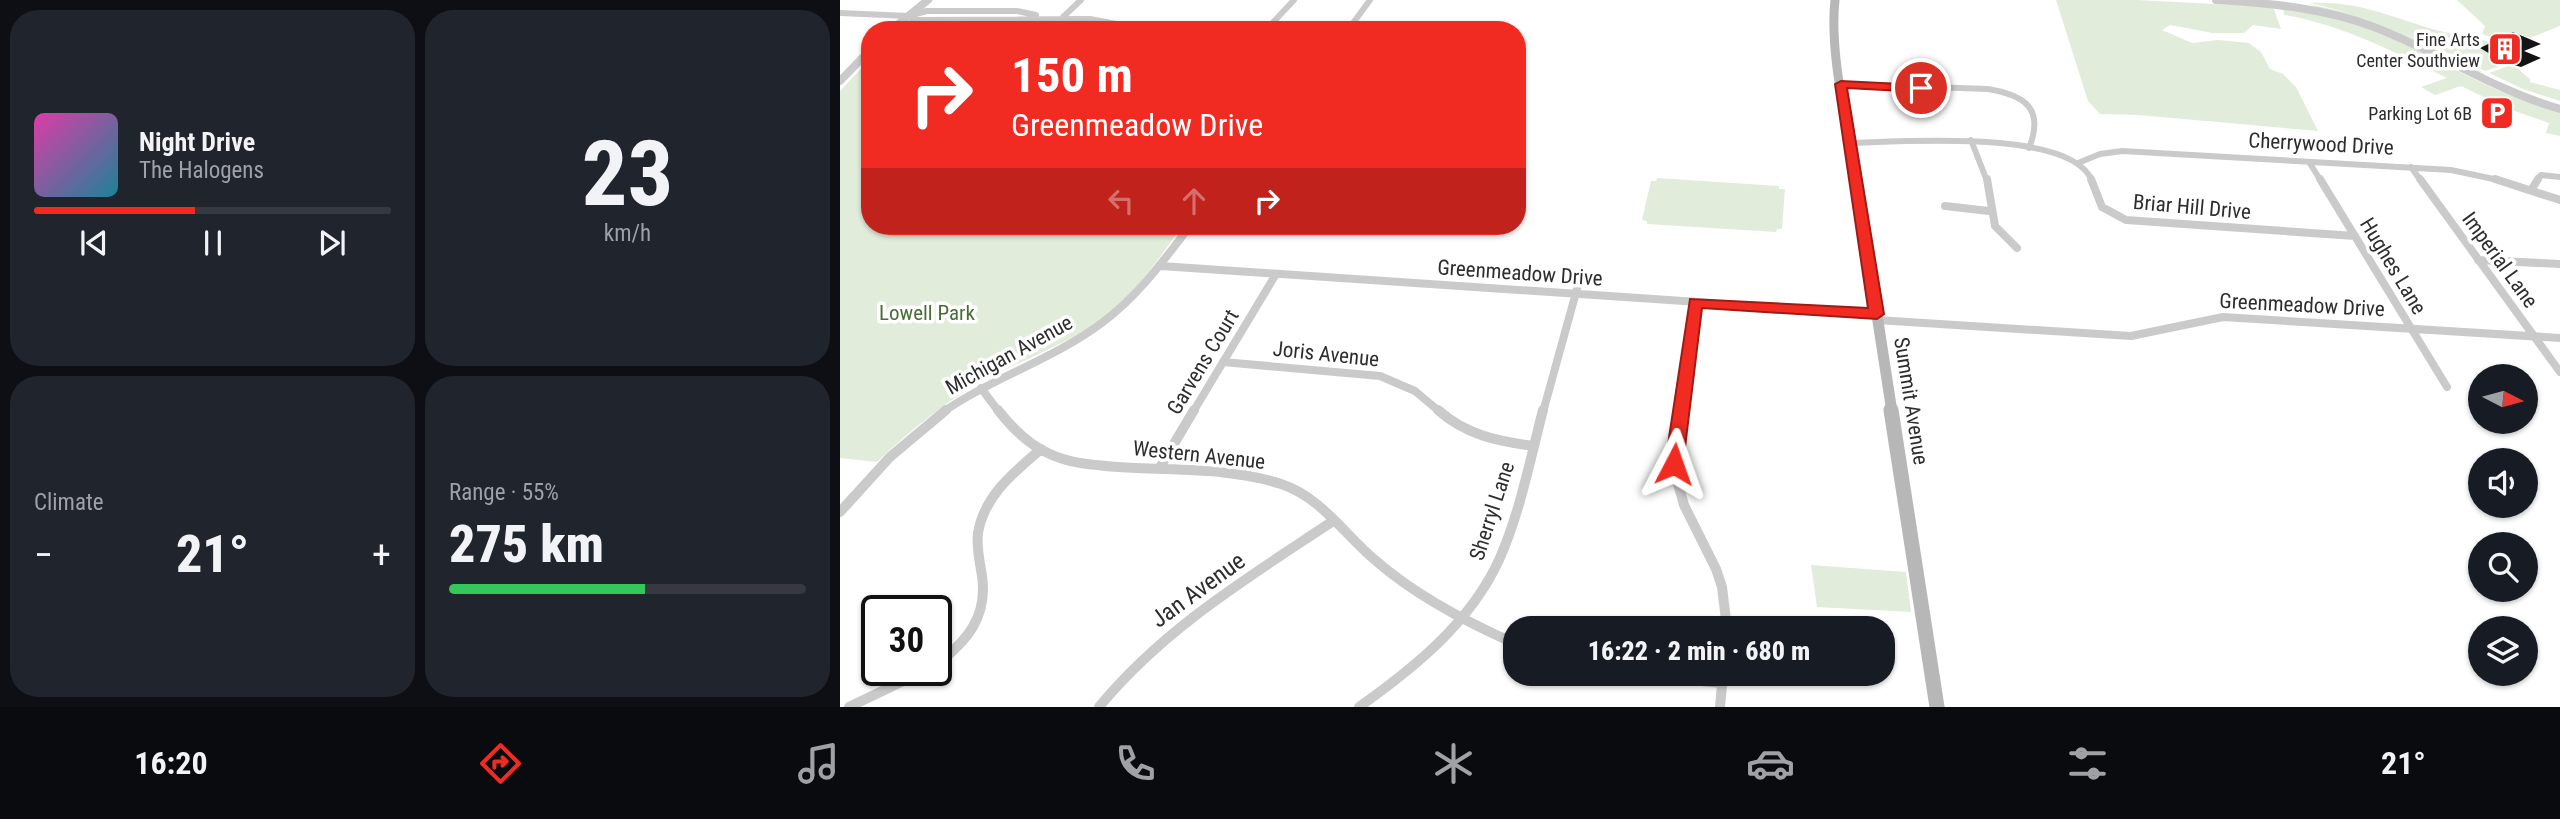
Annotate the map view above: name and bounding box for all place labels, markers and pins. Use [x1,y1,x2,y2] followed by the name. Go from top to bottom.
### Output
[2356,29,2480,71] place label: Fine Arts Center Southview
[2486,30,2524,68] building icon: Fine Arts Center Southview
[1891,58,1951,118] pin
[2478,94,2516,132] parking icon: Parking Lot 6B
[2368,103,2472,124] place label: Parking Lot 6B

